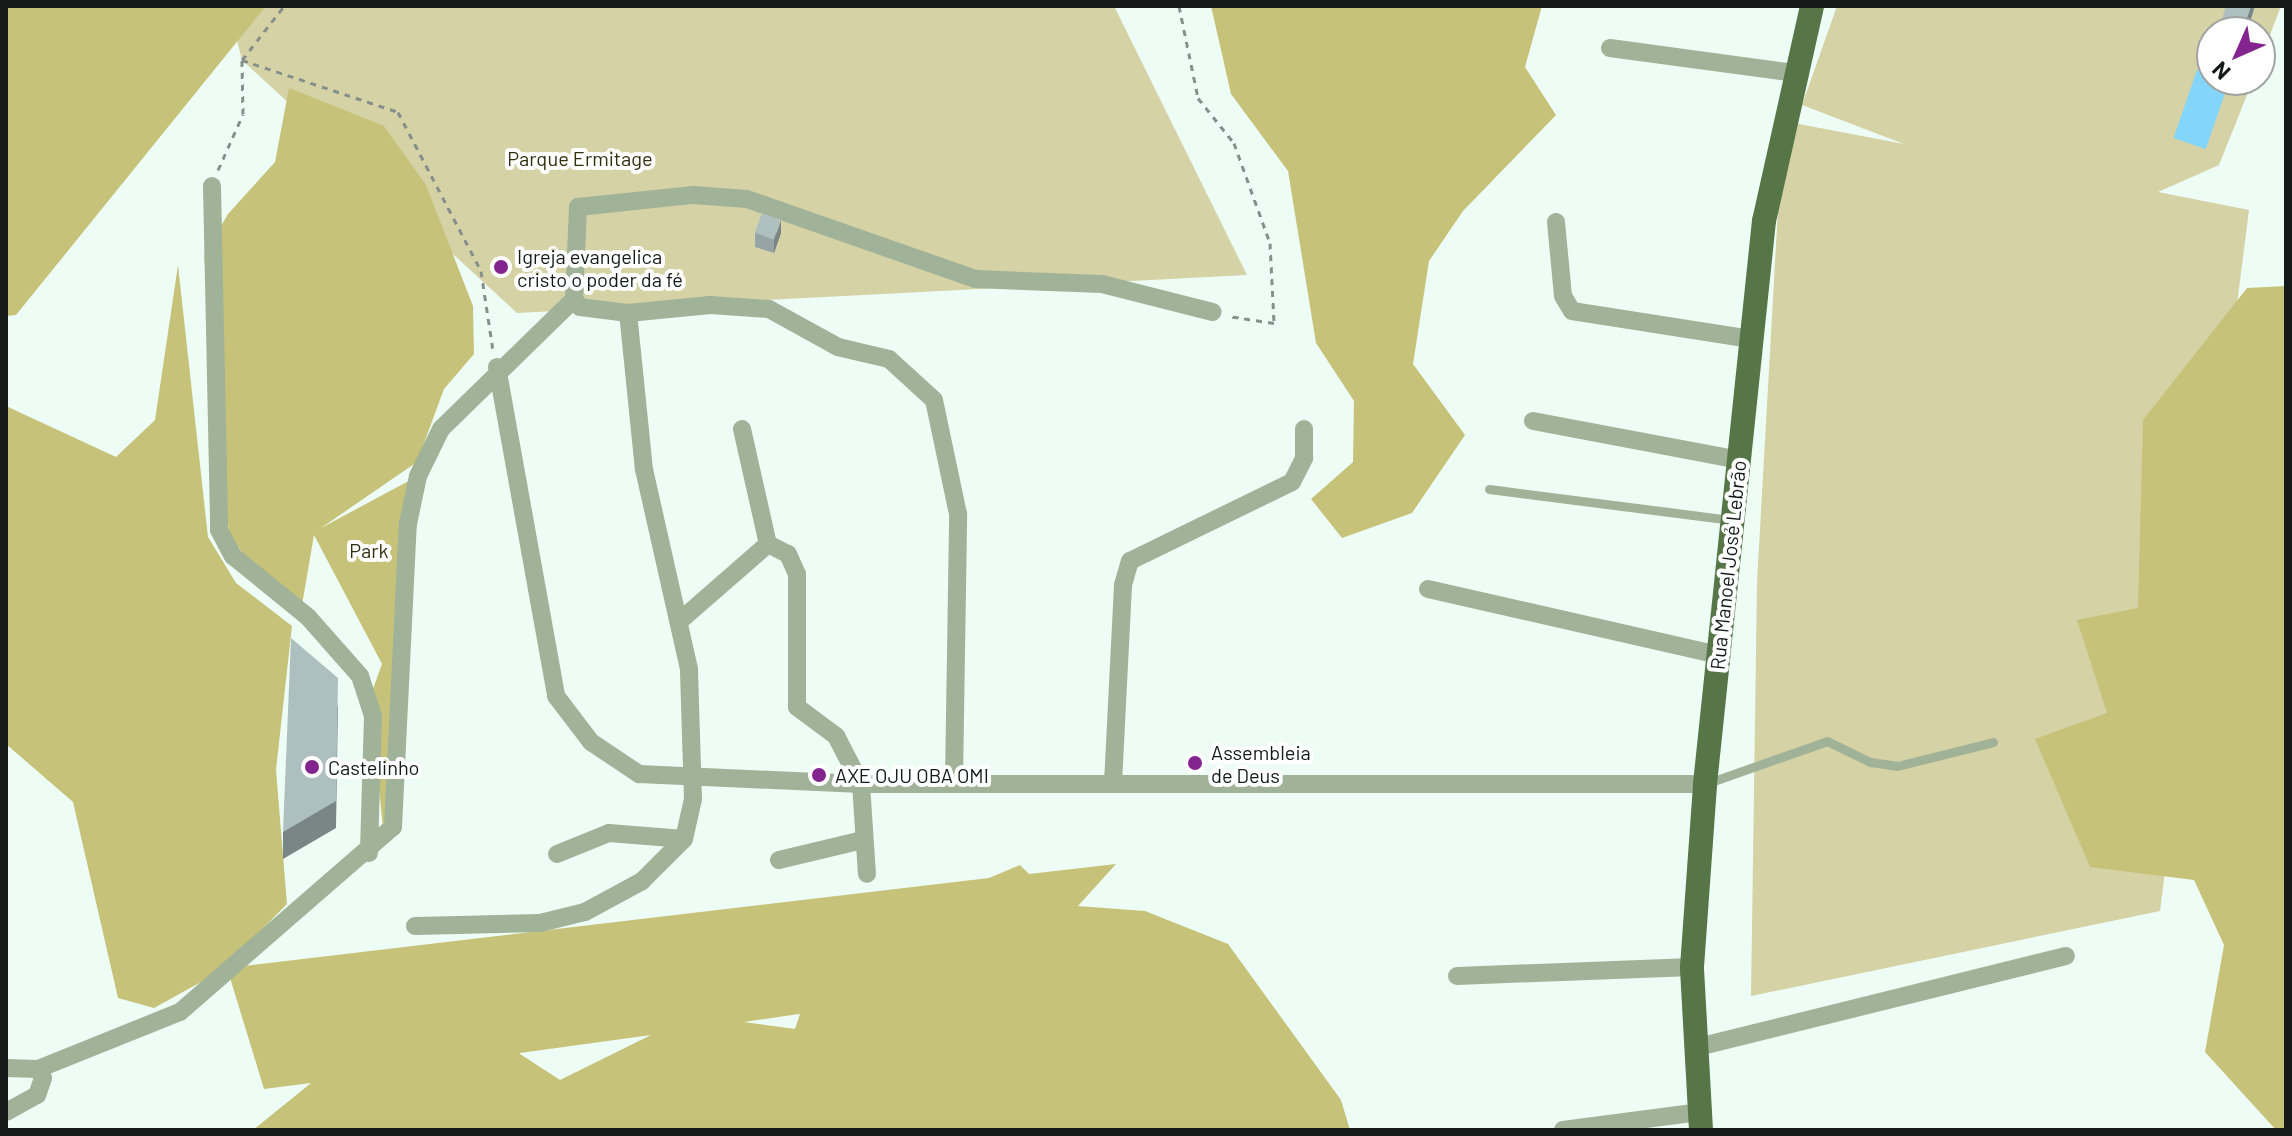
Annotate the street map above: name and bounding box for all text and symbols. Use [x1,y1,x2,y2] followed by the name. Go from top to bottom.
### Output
[2196,16,2276,96] north arrow
[2206,57,2235,86] text: N
[507,146,653,170] park label: Parque Ermitage
[517,244,683,291] place label: Igreja evangelica cristo o poder da fé
[492,258,510,276] marker: Igreja evangelica cristo o poder da fé
[1705,459,1751,671] street label: Rua Manoel José Lebrão
[349,538,389,562] park label: Park
[1211,740,1311,787] place label: Assembleia de Deus
[1186,754,1204,772] marker: Assembleia de Deus
[328,755,419,779] place label: Castelinho
[303,758,321,776] marker: Castelinho
[835,763,989,787] place label: AXE OJU OBA OMI
[810,766,828,784] marker: AXE OJU OBA OMI

